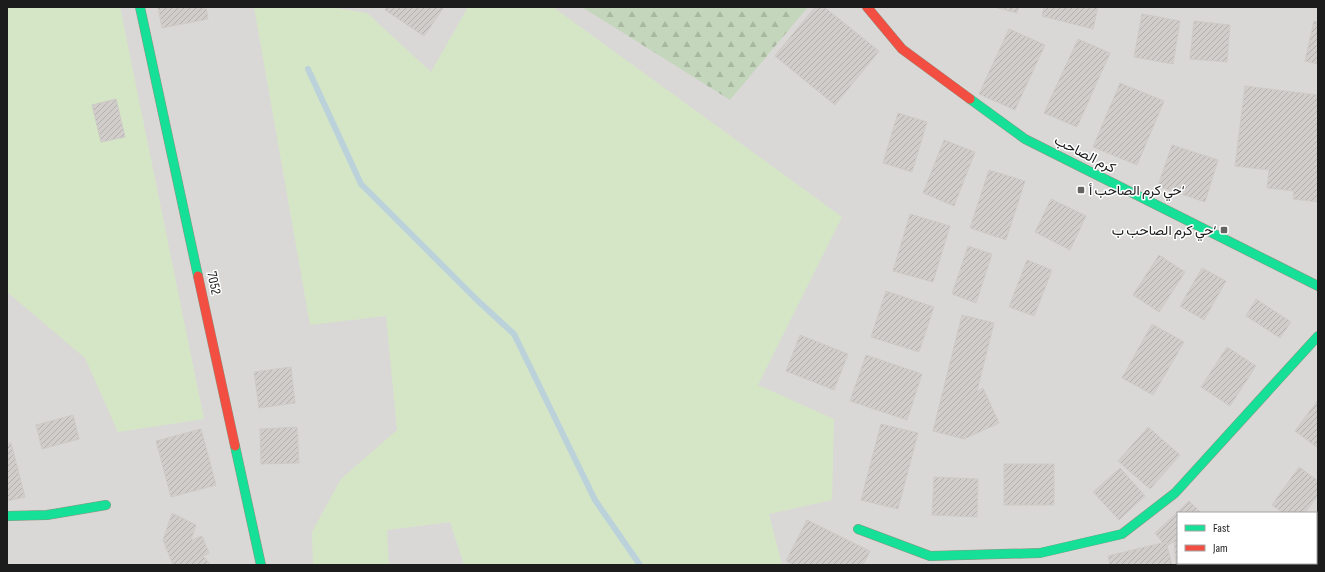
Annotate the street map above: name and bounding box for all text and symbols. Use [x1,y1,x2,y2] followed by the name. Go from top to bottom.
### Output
[1052,131,1118,177] street label: كرم الصاحب
[1089,182,1185,202] place label: حي كرم الصاحب أ‘
[1076,185,1086,195] marker: حي كرم الصاحب أ‘
[1112,222,1216,242] place label: حي كرم الصاحب ب‘
[1219,225,1229,235] marker: حي كرم الصاحب ب‘
[203,270,225,296] street label: 7052
[1177,512,1317,564] legend
[1213,521,1230,536] text: Fast
[1212,541,1228,556] text: Jam

